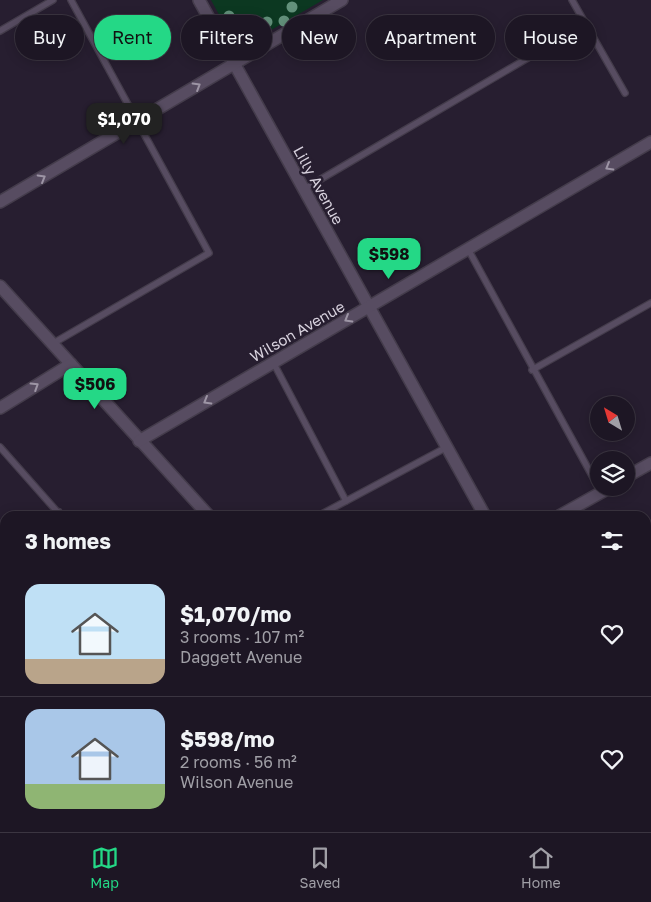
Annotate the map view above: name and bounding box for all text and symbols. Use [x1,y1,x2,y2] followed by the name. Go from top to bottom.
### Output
[15,15,84,60] chip: Buy
[94,15,171,60] chip: Rent
[181,15,272,60] chip: Filters
[282,15,356,60] chip: New
[366,15,495,60] chip: Apartment
[505,15,596,60] chip: House
[192,83,201,93] one-way arrow
[83,102,165,145] pin: $1,070
[97,109,151,129] text: $1,070
[290,143,348,228] street label: Lilly Avenue
[605,160,614,170] one-way arrow
[37,174,46,184] one-way arrow
[359,238,419,280] pin: $598
[369,244,409,264] text: $598
[247,297,348,365] street label: Wilson Avenue
[344,313,353,323] one-way arrow
[65,368,125,410] pin: $506
[74,374,116,394] text: $506
[30,383,39,392] one-way arrow
[204,395,213,405] one-way arrow
[590,396,635,441] north arrow
[590,396,635,496] map controls
[590,451,635,496] button: layers
[598,527,626,555] icon: filters
[25,528,111,554] text: 3 homes
[180,601,291,627] text: $1,070/mo
[65,604,125,664] icon: home
[598,620,626,648] icon: heart
[180,627,304,647] text: 3 rooms · 107 m²
[180,647,302,667] text: Daggett Avenue
[180,726,275,752] text: $598/mo
[65,729,125,789] icon: home
[598,745,626,773] icon: heart
[180,752,297,772] text: 2 rooms · 56 m²
[180,772,293,792] text: Wilson Avenue
[90,844,119,891] tab: Map
[300,844,340,891] tab: Saved
[521,844,561,891] tab: Home

